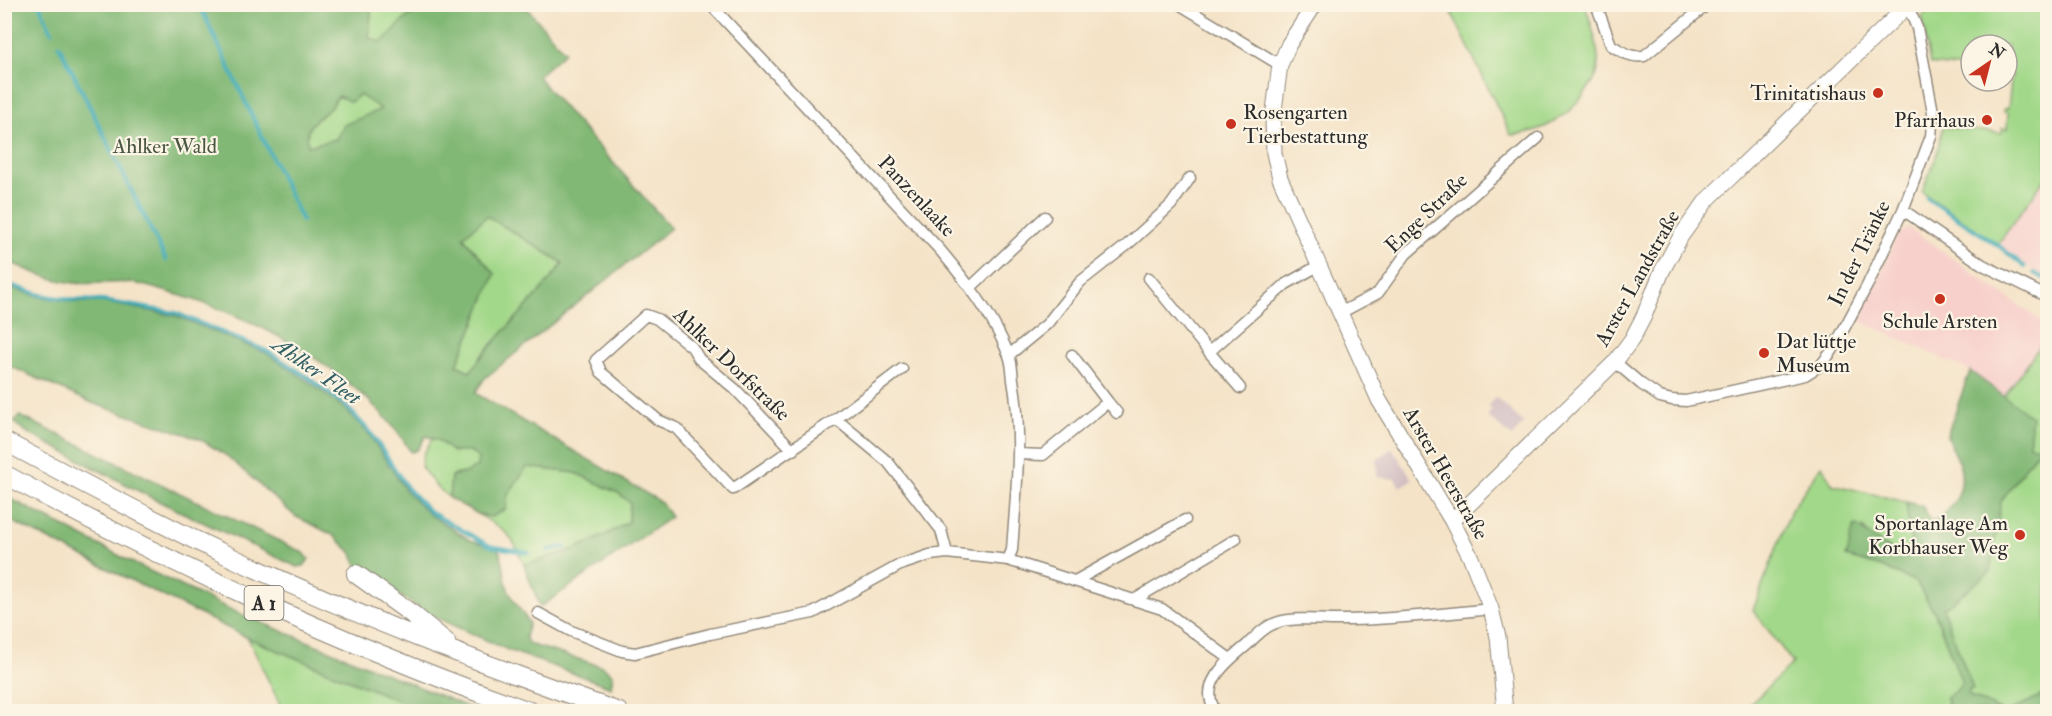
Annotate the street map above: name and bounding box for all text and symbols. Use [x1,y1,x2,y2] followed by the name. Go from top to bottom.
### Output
[1959,33,2019,93] north arrow
[1985,39,2009,64] text: N
[1750,80,1866,107] place label: Trinitatishaus
[1871,86,1885,100] marker: Trinitatishaus
[1243,99,1368,150] place label: Rosengarten Tierbestattung
[1894,107,1975,134] place label: Pfarrhaus
[1980,113,1994,127] marker: Pfarrhaus
[1224,117,1238,131] marker: Rosengarten Tierbestattung
[112,133,218,160] park label: Ahlker Wald
[872,150,961,243] street label: Panzenlaake
[1379,167,1473,259] street label: Enge Straße
[1822,196,1897,310] street label: In der Tränke
[1588,205,1686,352] street label: Arster Landstraße
[1933,292,1947,306] marker: Schule Arsten
[667,301,796,427] street label: Ahlker Dorfstraße
[1882,308,1998,335] place label: Schule Arsten
[1776,328,1857,379] place label: Dat lüttje Museum
[265,329,368,413] water label: Ahlker Fleet
[1757,346,1771,360] marker: Dat lüttje Museum
[1396,401,1495,545] street label: Arster Heerstraße
[1868,510,2009,561] place label: Sportanlage Am Korbhauser Weg
[2013,528,2027,542] marker: Sportanlage Am Korbhauser Weg
[244,586,284,620] road number: A 1

